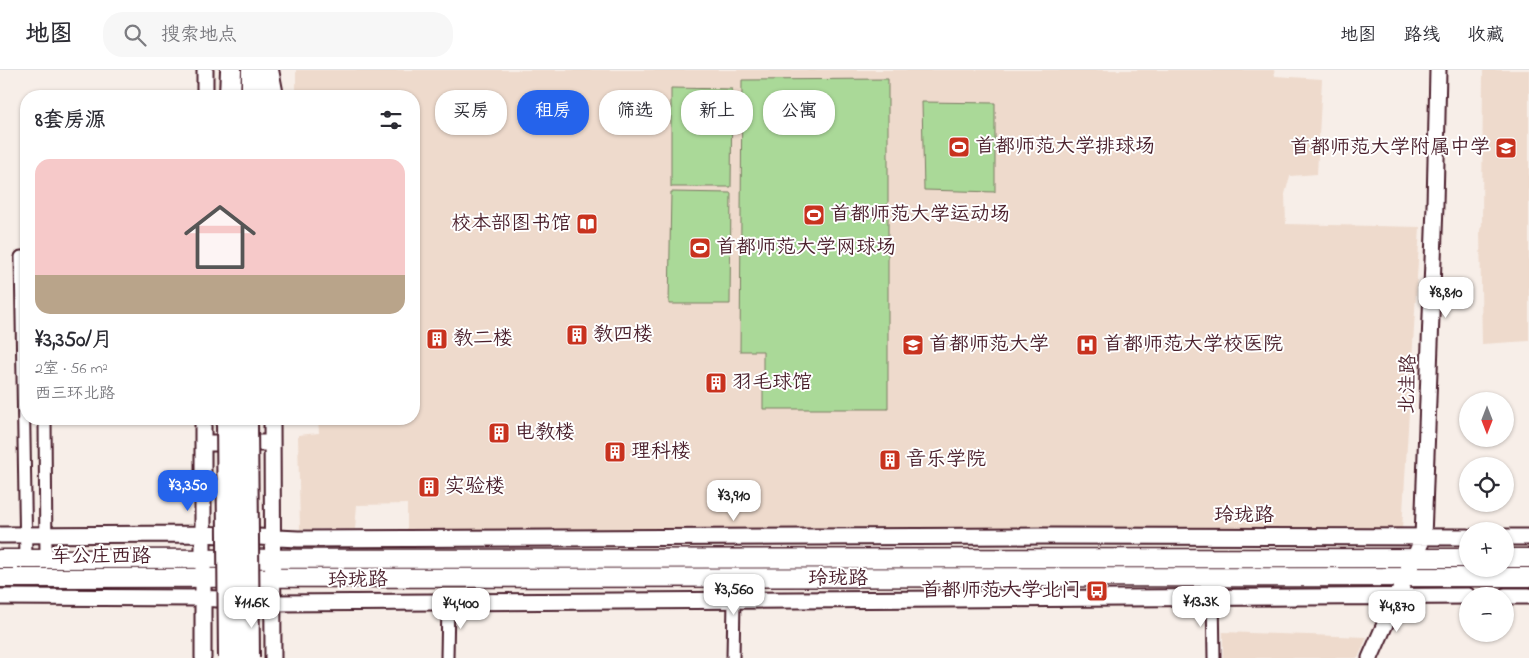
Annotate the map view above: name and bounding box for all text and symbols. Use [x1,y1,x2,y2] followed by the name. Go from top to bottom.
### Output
[103,12,453,57] search box
[25,18,73,53] text: 地图
[121,21,149,49] icon: search
[161,22,237,49] text: 搜索地点
[1340,23,1376,49] text: 地图
[1404,23,1440,49] text: 路线
[1468,23,1504,49] text: 收藏
[435,90,507,135] chip: 买房
[517,90,589,135] chip: 租房
[599,90,671,135] chip: 筛选
[681,90,753,135] chip: 新上
[763,90,835,135] chip: 公寓
[35,106,106,136] text: 8套房源
[377,106,405,134] icon: filters
[975,133,1155,162] place label: 首都师范大学排球场
[1290,134,1490,163] place label: 首都师范大学附属中学
[947,135,971,159] sports icon: 首都师范大学排球场
[1494,136,1518,160] school or university icon: 首都师范大学附属中学
[175,192,265,282] icon: home
[830,201,1010,230] place label: 首都师范大学运动场
[802,203,826,227] sports icon: 首都师范大学运动场
[451,210,571,239] place label: 校本部图书馆
[575,212,599,236] library icon: 校本部图书馆
[716,234,896,263] place label: 首都师范大学网球场
[688,236,712,260] sports icon: 首都师范大学网球场
[1405,276,1487,319] pin: ¥8,810
[1430,281,1463,305] text: ¥8,810
[593,321,653,350] place label: 教四楼
[565,323,589,347] building icon: 教四楼
[453,325,513,354] place label: 教二楼
[35,326,113,356] text: ¥3,350/月
[425,327,449,351] building icon: 教二楼
[929,331,1049,360] place label: 首都师范大学
[1103,331,1283,360] place label: 首都师范大学校医院
[901,333,925,357] school or university icon: 首都师范大学
[1075,333,1099,357] hospital icon: 首都师范大学校医院
[1393,353,1425,414] street label: 北洼路
[35,357,108,381] text: 2室 · 56 m²
[732,369,812,398] place label: 羽毛球馆
[704,371,728,395] building icon: 羽毛球馆
[35,382,115,406] text: 西三环北路
[1459,392,1514,448] north arrow
[1459,392,1514,642] map controls
[515,419,575,448] place label: 电教楼
[487,421,511,445] building icon: 电教楼
[631,438,691,467] place label: 理科楼
[603,440,627,464] building icon: 理科楼
[906,446,986,475] place label: 音乐学院
[878,448,902,472] building icon: 音乐学院
[1459,457,1514,512] button: locate
[147,470,229,512] pin: ¥3,350
[445,473,505,502] place label: 实验楼
[169,474,207,498] text: ¥3,350
[417,475,441,499] building icon: 实验楼
[693,480,775,522] pin: ¥3,910
[718,484,750,508] text: ¥3,910
[1214,502,1275,531] street label: 玲珑路
[1459,522,1514,577] button: +
[51,543,152,572] street label: 车公庄西路
[808,565,869,594] street label: 玲珑路
[328,566,389,596] street label: 玲珑路
[693,574,775,616] pin: ¥3,560
[921,577,1081,606] place label: 首都师范大学北门
[715,578,753,602] text: ¥3,560
[1085,579,1109,603] bus stop icon: 首都师范大学北门
[211,586,293,629] pin: ¥11.6K
[1160,586,1242,628] pin: ¥13.3K
[1459,587,1514,642] button: −
[420,588,502,630] pin: ¥4,400
[1183,590,1219,614] text: ¥13.3K
[1356,590,1438,633] pin: ¥4,870
[235,591,269,615] text: ¥11.6K
[443,592,479,616] text: ¥4,400
[1379,595,1415,619] text: ¥4,870

